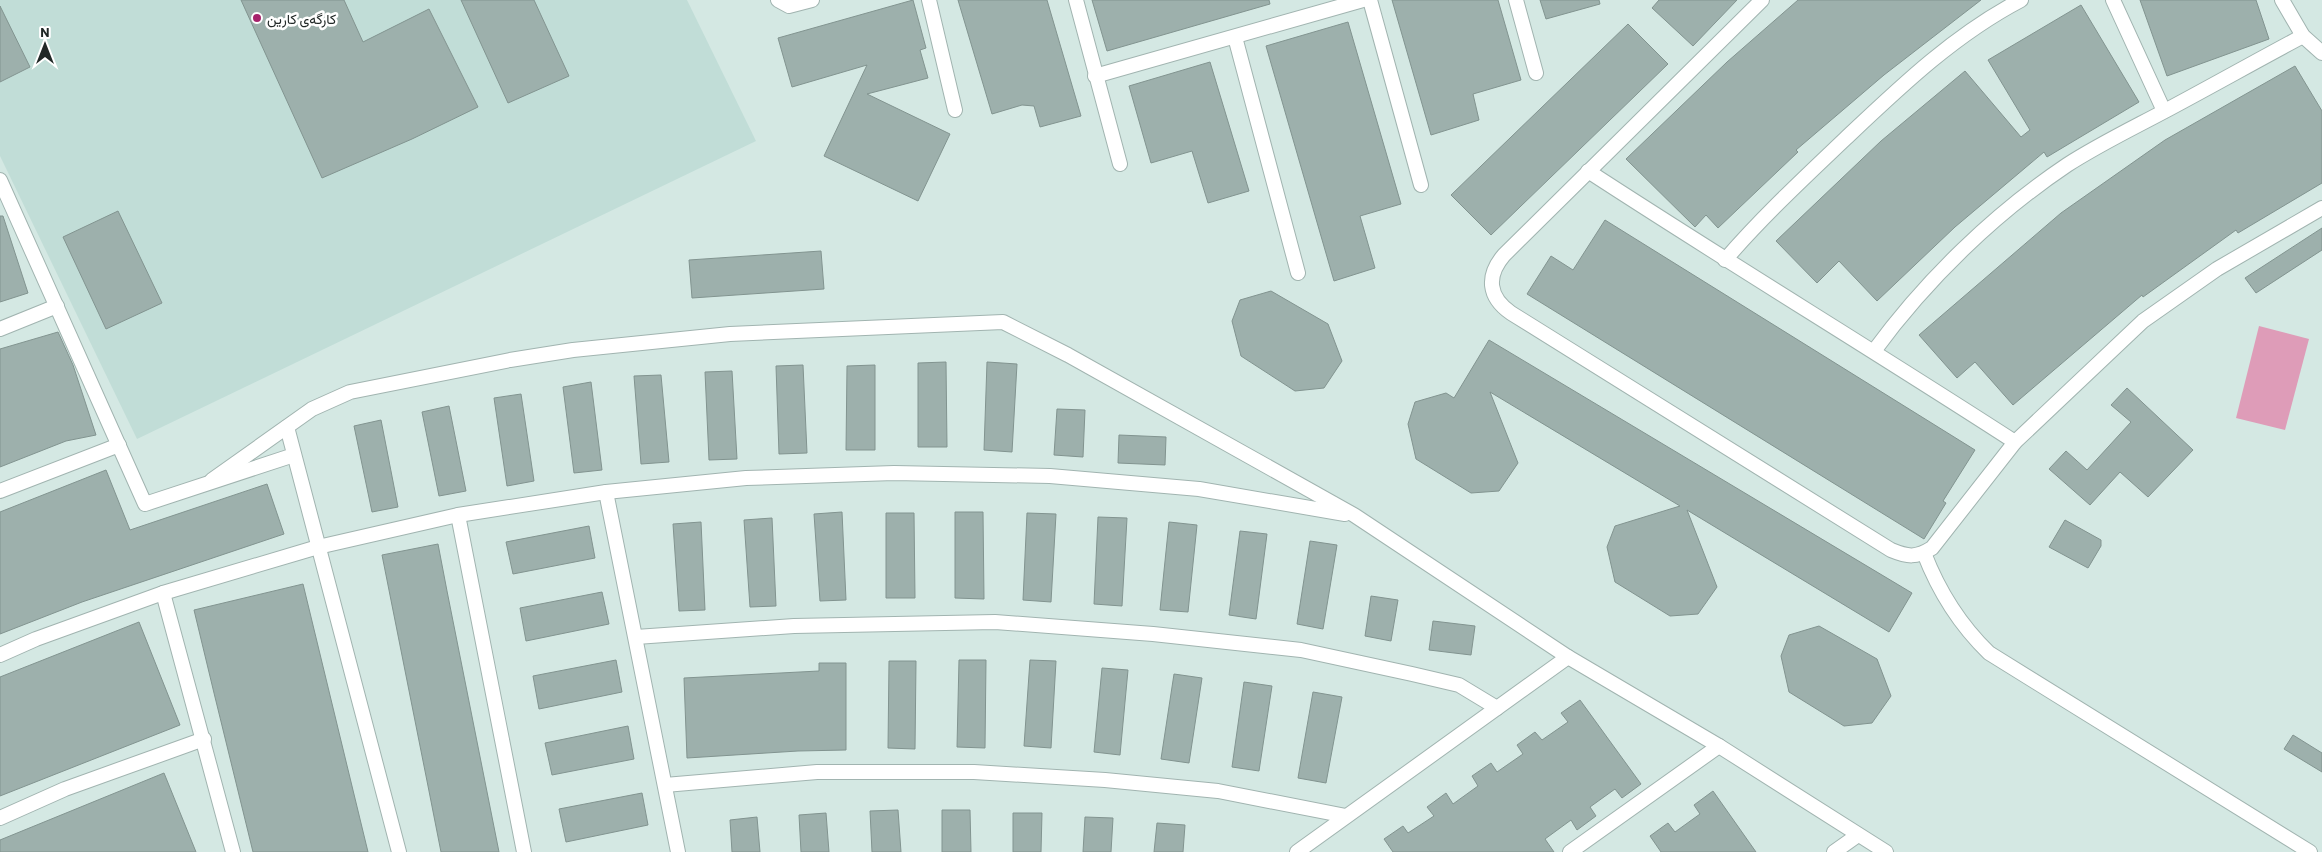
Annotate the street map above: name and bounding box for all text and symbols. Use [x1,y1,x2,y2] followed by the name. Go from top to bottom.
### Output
[267,10,336,28] place label: کارگەی کارین
[251,12,263,24] marker: کارگەی کارین
[20,20,70,70] north arrow
[40,23,50,40] text: N

